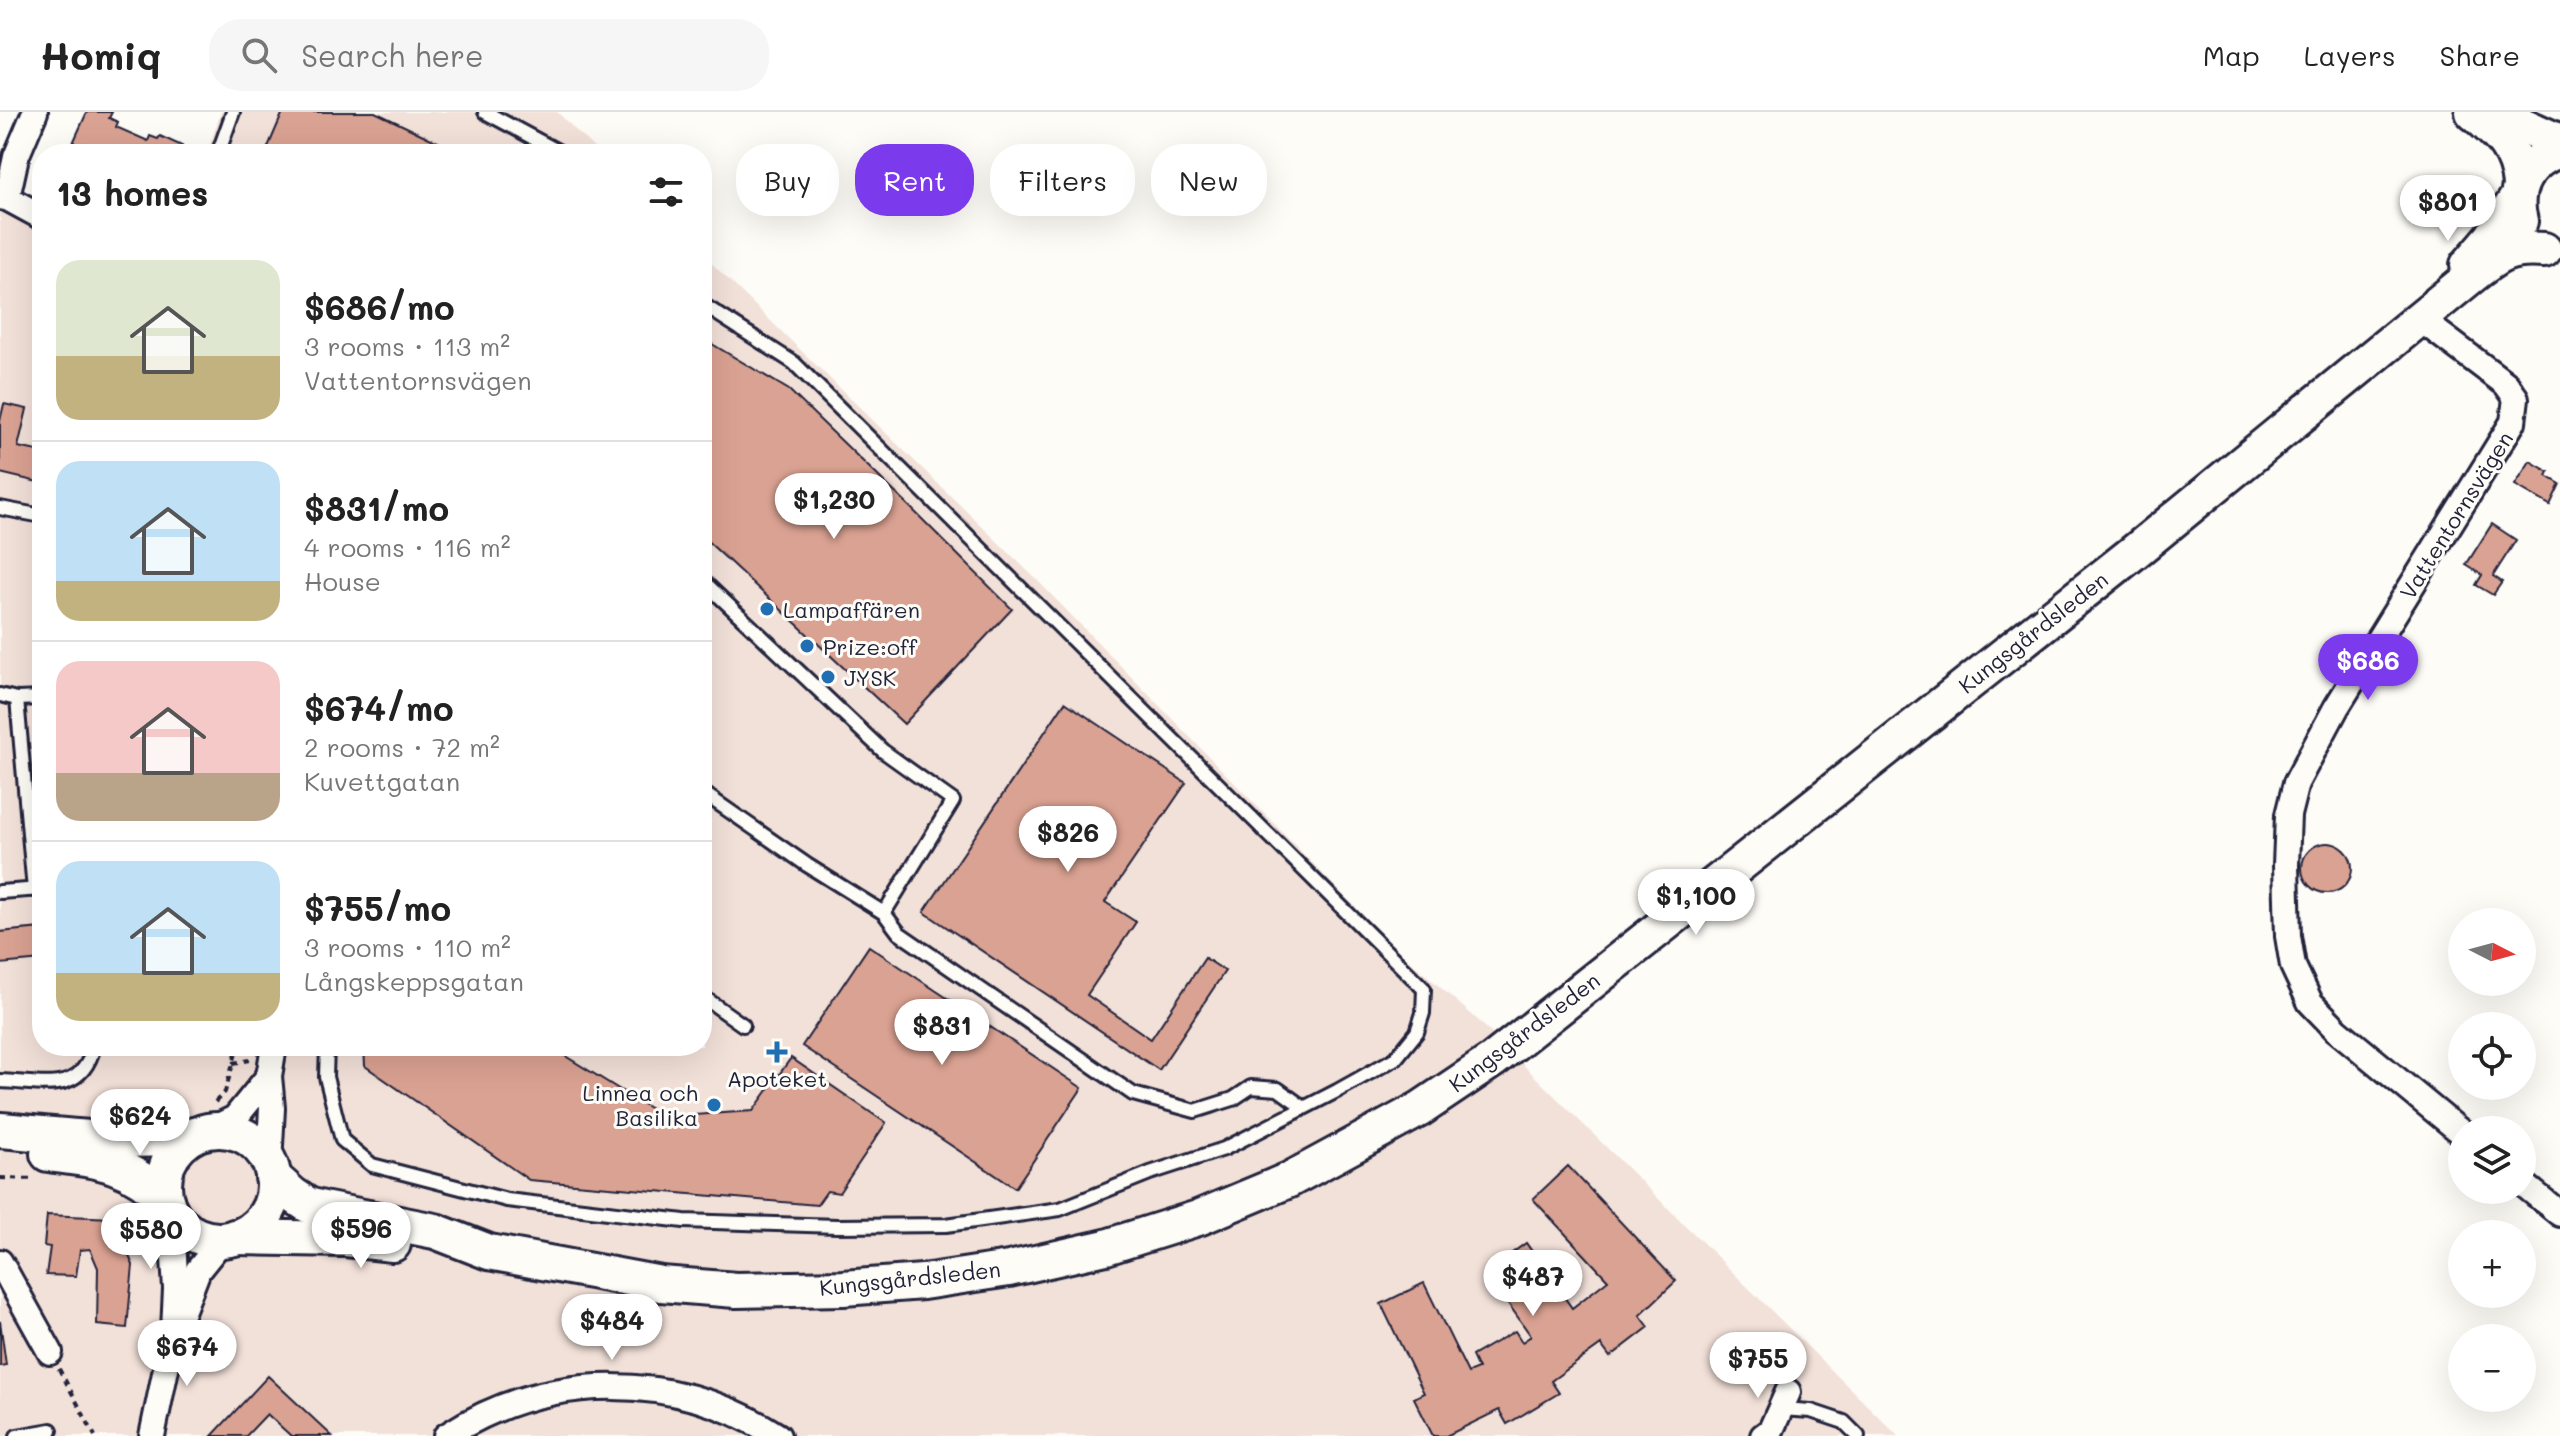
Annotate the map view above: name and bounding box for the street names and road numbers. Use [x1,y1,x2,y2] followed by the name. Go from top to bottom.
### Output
[2393,426,2519,604] street label: Vattentornsvägen
[1952,565,2114,699] street label: Kungsgårdsleden
[1443,966,1605,1098] street label: Kungsgårdsleden
[818,1254,1002,1302] street label: Kungsgårdsleden

